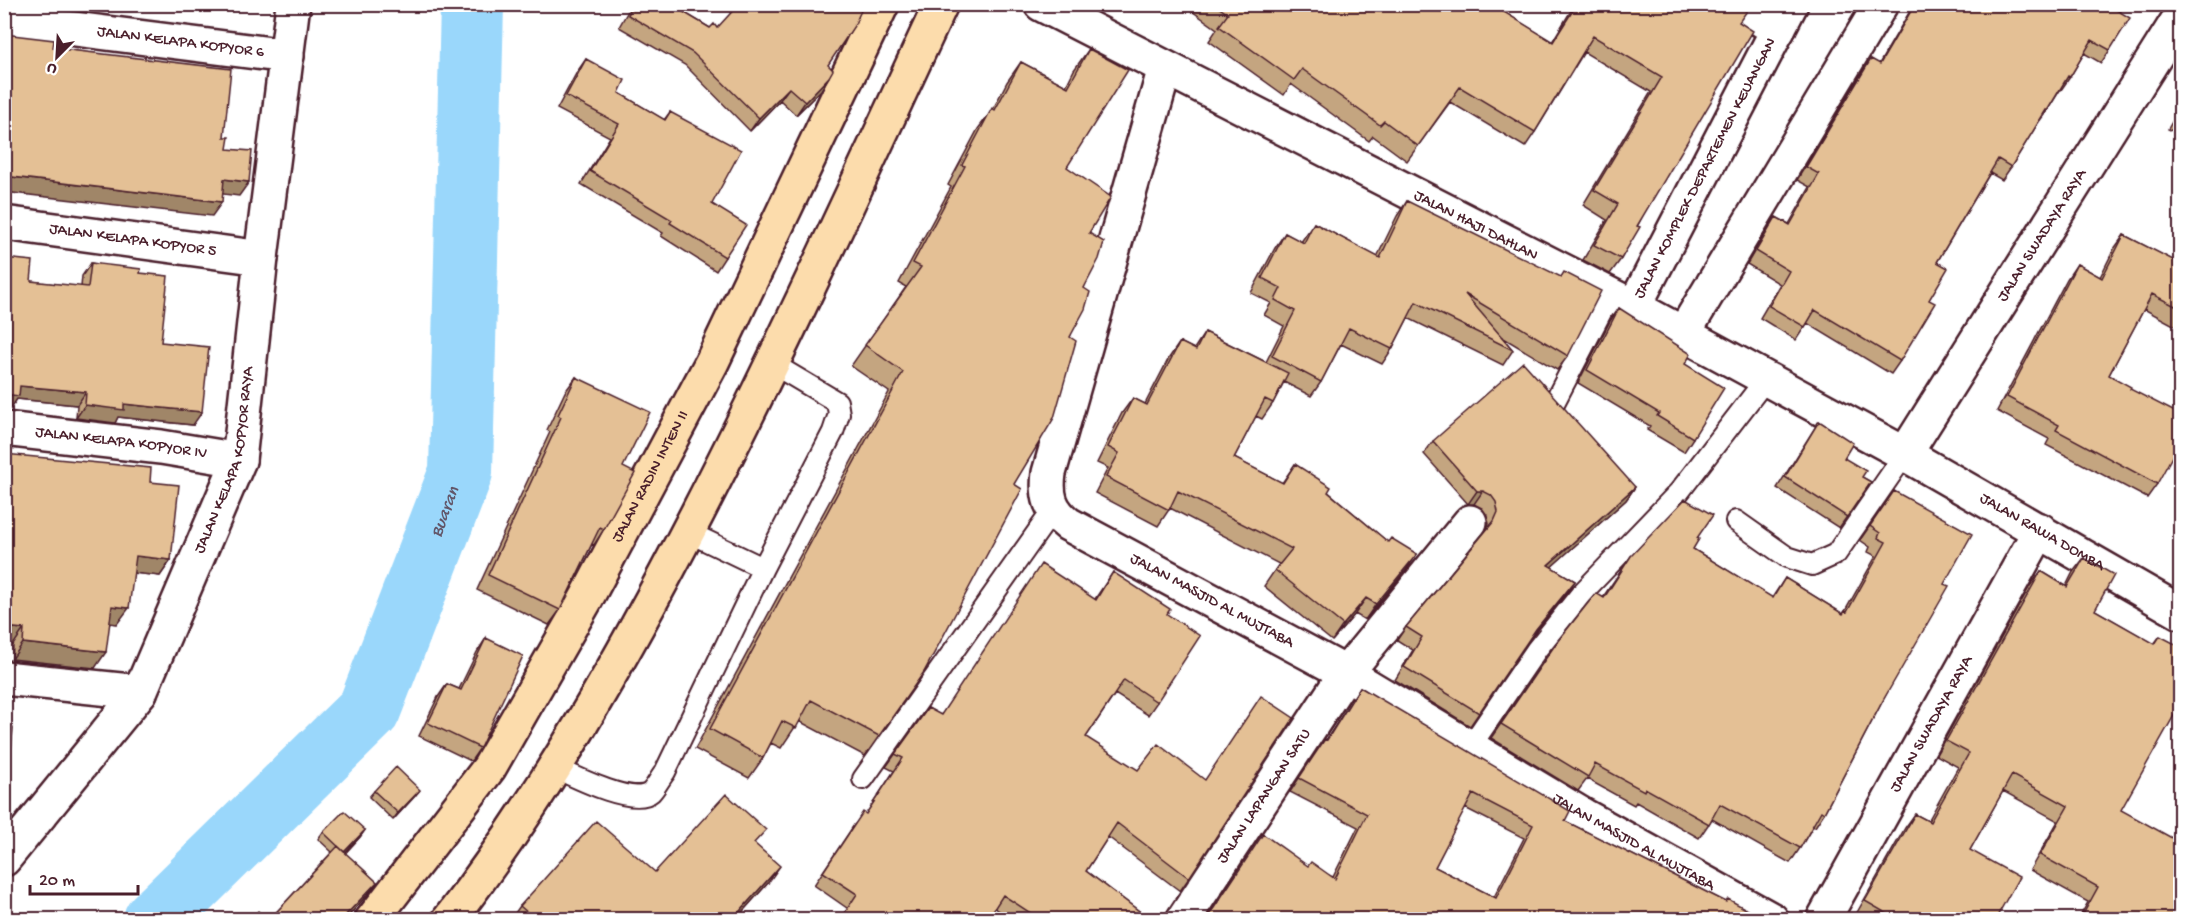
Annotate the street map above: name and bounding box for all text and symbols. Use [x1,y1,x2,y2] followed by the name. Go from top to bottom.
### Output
[96,22,266,63] street label: JALAN KELAPA KOPYOR 6
[27,27,87,87] north arrow
[1630,35,1781,302] street label: JALAN KOMPLEK DEPARTEMEN KEUANGAN
[44,57,60,78] text: U
[1994,164,2092,306] street label: JALAN SWADAYA RAYA
[1410,186,1541,266] street label: JALAN HAJI DAHLAN
[48,220,218,261] street label: JALAN KELAPA KOPYOR 5
[191,364,259,557] street label: JALAN KELAPA KOPYOR RAYA
[608,408,694,546] street label: JALAN RADIN INTEN II
[34,423,208,464] street label: JALAN KELAPA KOPYOR IV
[426,483,465,540] water label: Buaran
[1976,489,2109,577] street label: JALAN RAWA DOMBA
[1126,549,1298,653] street label: JALAN MASJID AL MUJTABA
[1886,651,1978,796] street label: JALAN SWADAYA RAYA
[1213,726,1316,867] street label: JALAN LAPANGAN SATU
[1549,790,1719,896] street label: JALAN MASJID AL MUJTABA
[30,858,138,896] scale bar
[39,871,75,892] text: 20 m

